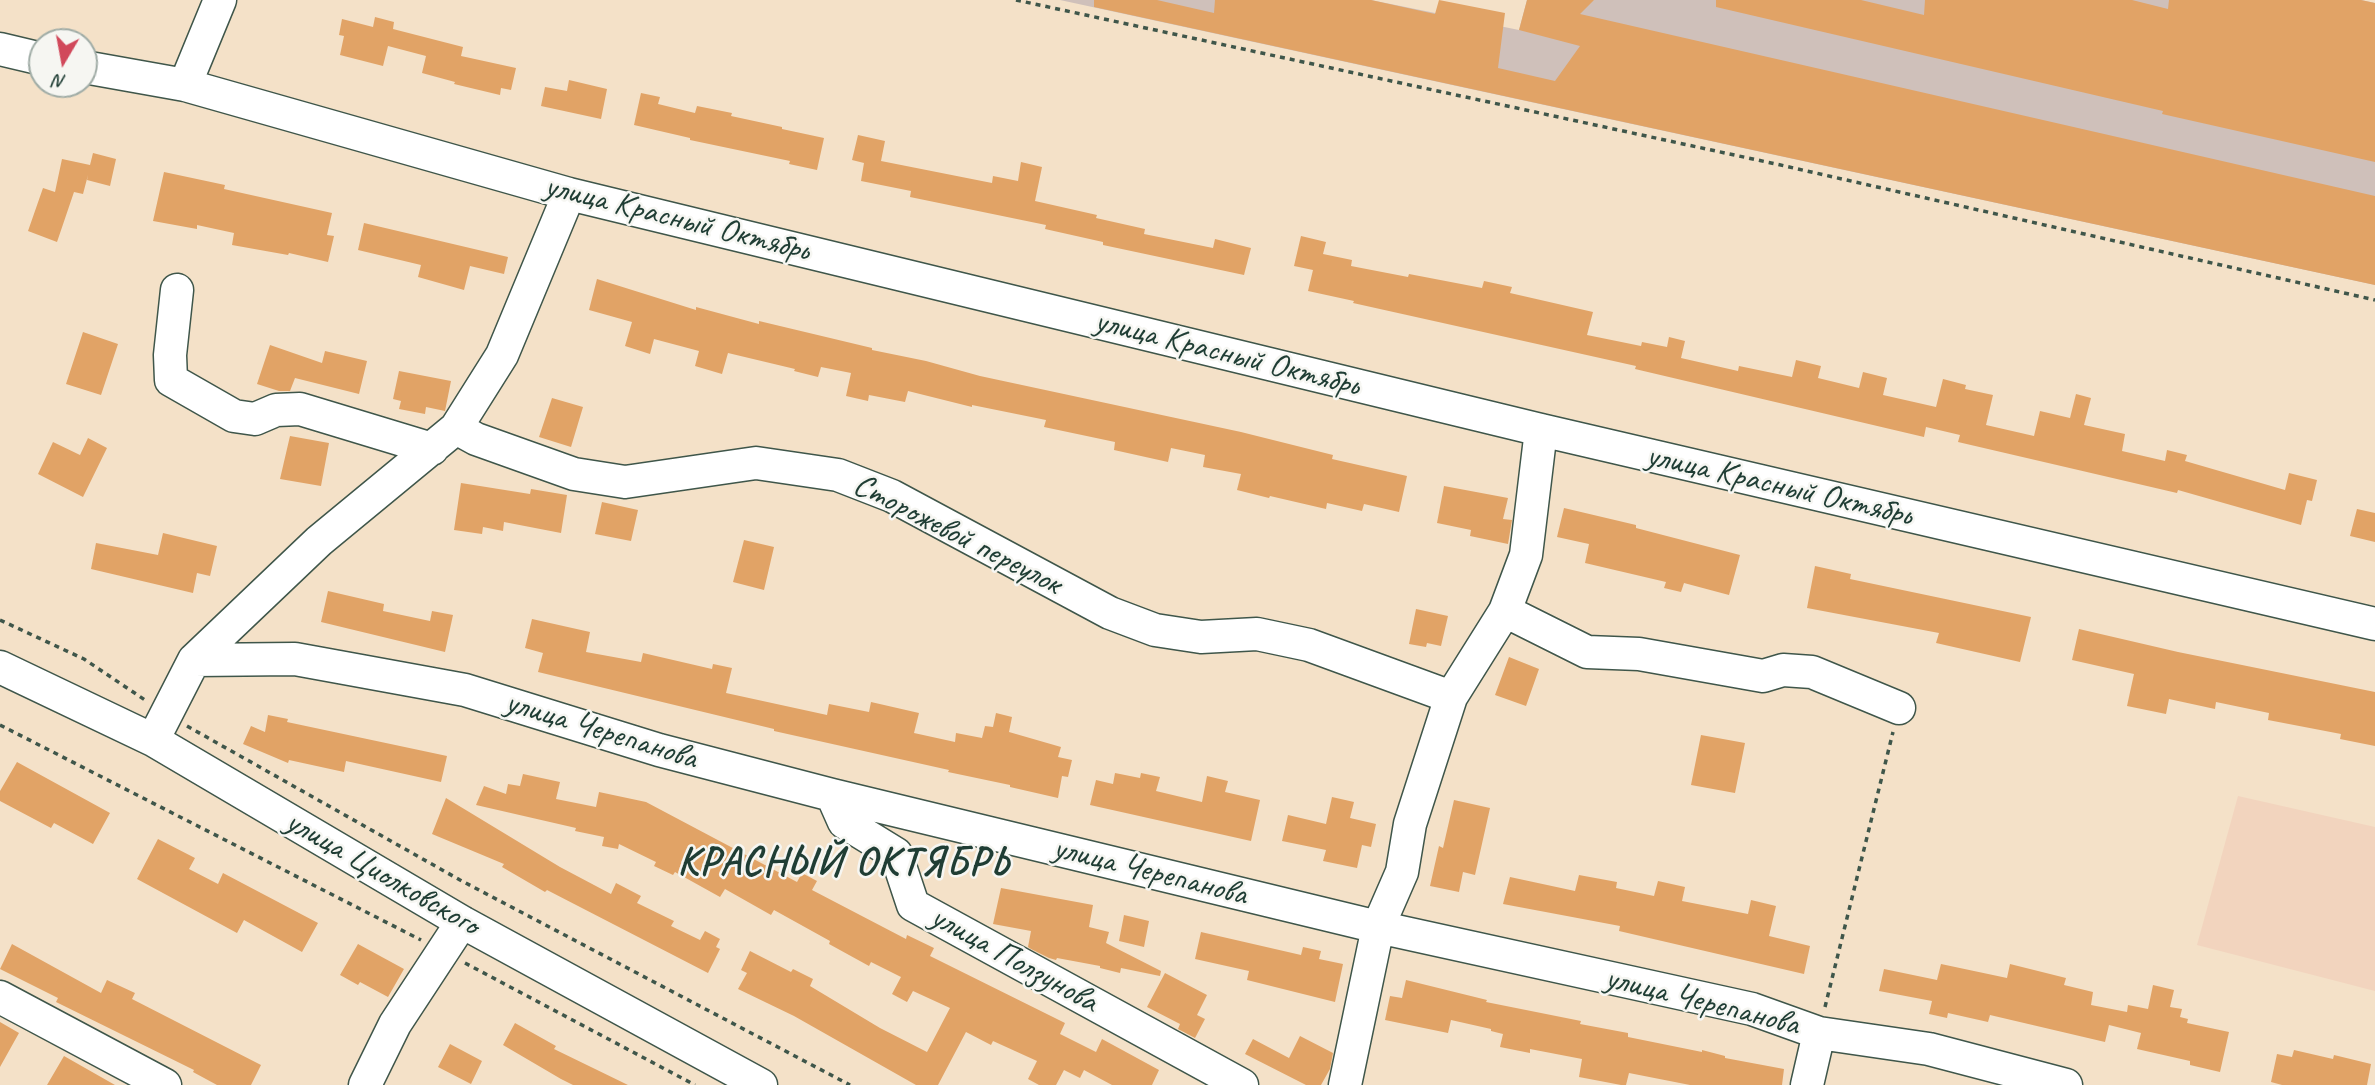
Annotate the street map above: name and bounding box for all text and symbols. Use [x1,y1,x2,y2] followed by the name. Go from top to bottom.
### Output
[28,28,98,98] north arrow
[52,69,68,95] text: N
[541,167,813,271] street label: улица Красный Октябрь
[1091,302,1363,406] street label: улица Красный Октябрь
[1642,436,1916,536] street label: улица Красный Октябрь
[846,466,1068,604] street label: Сторожевой переулок
[500,683,702,779] street label: улица Черепанова
[278,803,486,945] street label: улица Циолковского
[1049,829,1251,915] street label: улица Черепанова
[675,840,1013,888] district label: КРАСНЫЙ ОКТЯБРЬ
[923,898,1105,1022] street label: улица Ползунова
[1601,959,1803,1045] street label: улица Черепанова

